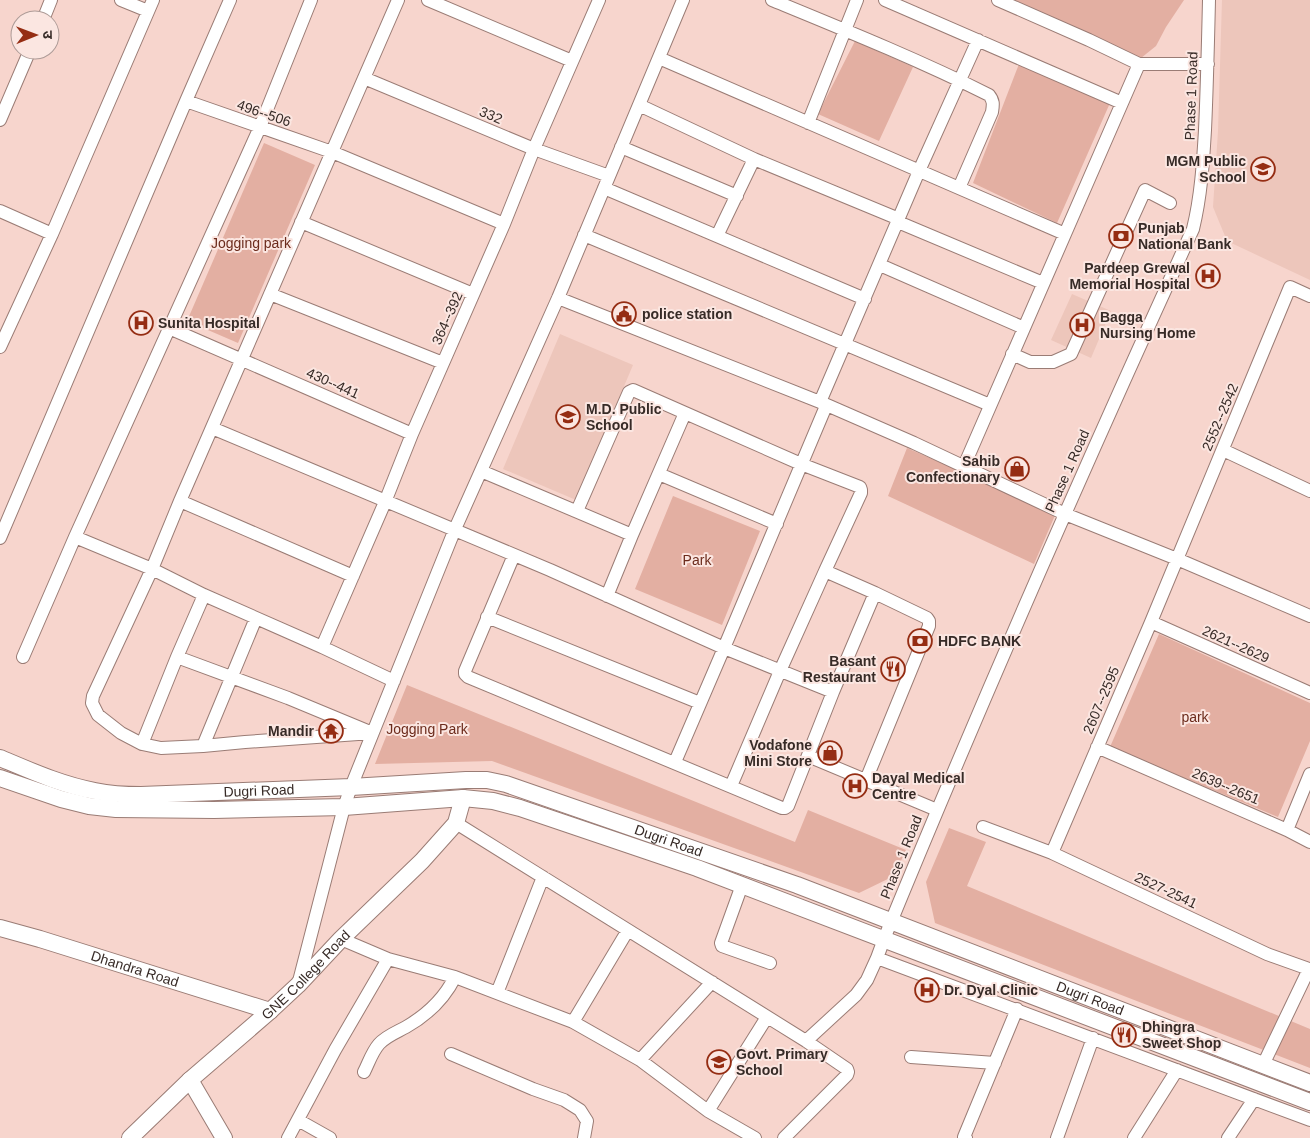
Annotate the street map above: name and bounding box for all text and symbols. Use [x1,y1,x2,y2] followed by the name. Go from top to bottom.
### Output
[10,10,60,60] north arrow
[40,31,56,40] text: उ
[1181,51,1201,141] street label: Phase 1 Road
[235,96,293,130] street label: 496--506
[477,103,505,127] street label: 332
[1166,153,1246,185] place label: MGM Public School
[1250,156,1276,182] school or university icon: MGM Public School
[1138,220,1232,252] place label: Punjab National Bank
[1108,223,1134,249] bank icon: Punjab National Bank
[211,235,292,251] park label: Jogging park
[1069,260,1190,292] place label: Pardeep Grewal Memorial Hospital
[1195,263,1221,289] hospital icon: Pardeep Grewal Memorial Hospital
[428,289,466,347] street label: 364--392
[611,301,637,327] public building icon: police station
[642,306,732,322] place label: police station
[1100,309,1196,341] place label: Bagga Nursing Home
[128,310,154,336] hospital icon: Sunita Hospital
[1069,312,1095,338] hospital icon: Bagga Nursing Home
[158,315,260,331] place label: Sunita Hospital
[304,364,362,402] street label: 430--441
[1199,381,1241,453] street label: 2552--2542
[586,401,662,433] place label: M.D. Public School
[555,404,581,430] school or university icon: M.D. Public School
[1042,427,1092,515] street label: Phase 1 Road
[906,453,1000,485] place label: Sahib Confectionary
[1004,456,1030,482] shop icon: Sahib Confectionary
[683,552,712,568] park label: Park
[1200,622,1272,666] street label: 2621--2629
[907,628,933,654] bank icon: HDFC BANK
[938,633,1021,649] place label: HDFC BANK
[803,653,876,685] place label: Basant Restaurant
[880,656,906,682] restaurant icon: Basant Restaurant
[1080,664,1122,736] street label: 2607--2595
[1181,709,1210,725] park label: park
[318,718,344,744] temple icon: Mandir
[386,721,469,737] park label: Jogging Park
[268,723,315,739] place label: Mandir
[744,737,812,769] place label: Vodafone Mini Store
[817,740,843,766] shop icon: Vodafone Mini Store
[1190,765,1262,807] street label: 2639--2651
[872,770,965,802] place label: Dayal Medical Centre
[842,773,868,799] hospital icon: Dayal Medical Centre
[223,781,295,800] street label: Dugri Road
[877,813,925,901] street label: Phase 1 Road
[633,821,705,860] street label: Dugri Road
[1132,869,1200,911] street label: 2527-2541
[258,927,353,1023] street label: GNE College Road
[89,947,181,990] street label: Dhandra Road
[914,977,940,1003] hospital icon: Dr. Dyal Clinic
[1054,978,1126,1018] street label: Dugri Road
[944,982,1038,998] place label: Dr. Dyal Clinic
[1142,1019,1221,1051] place label: Dhingra Sweet Shop
[1111,1022,1137,1048] restaurant icon: Dhingra Sweet Shop
[736,1046,828,1078] place label: Govt. Primary School
[706,1049,732,1075] school or university icon: Govt. Primary School

